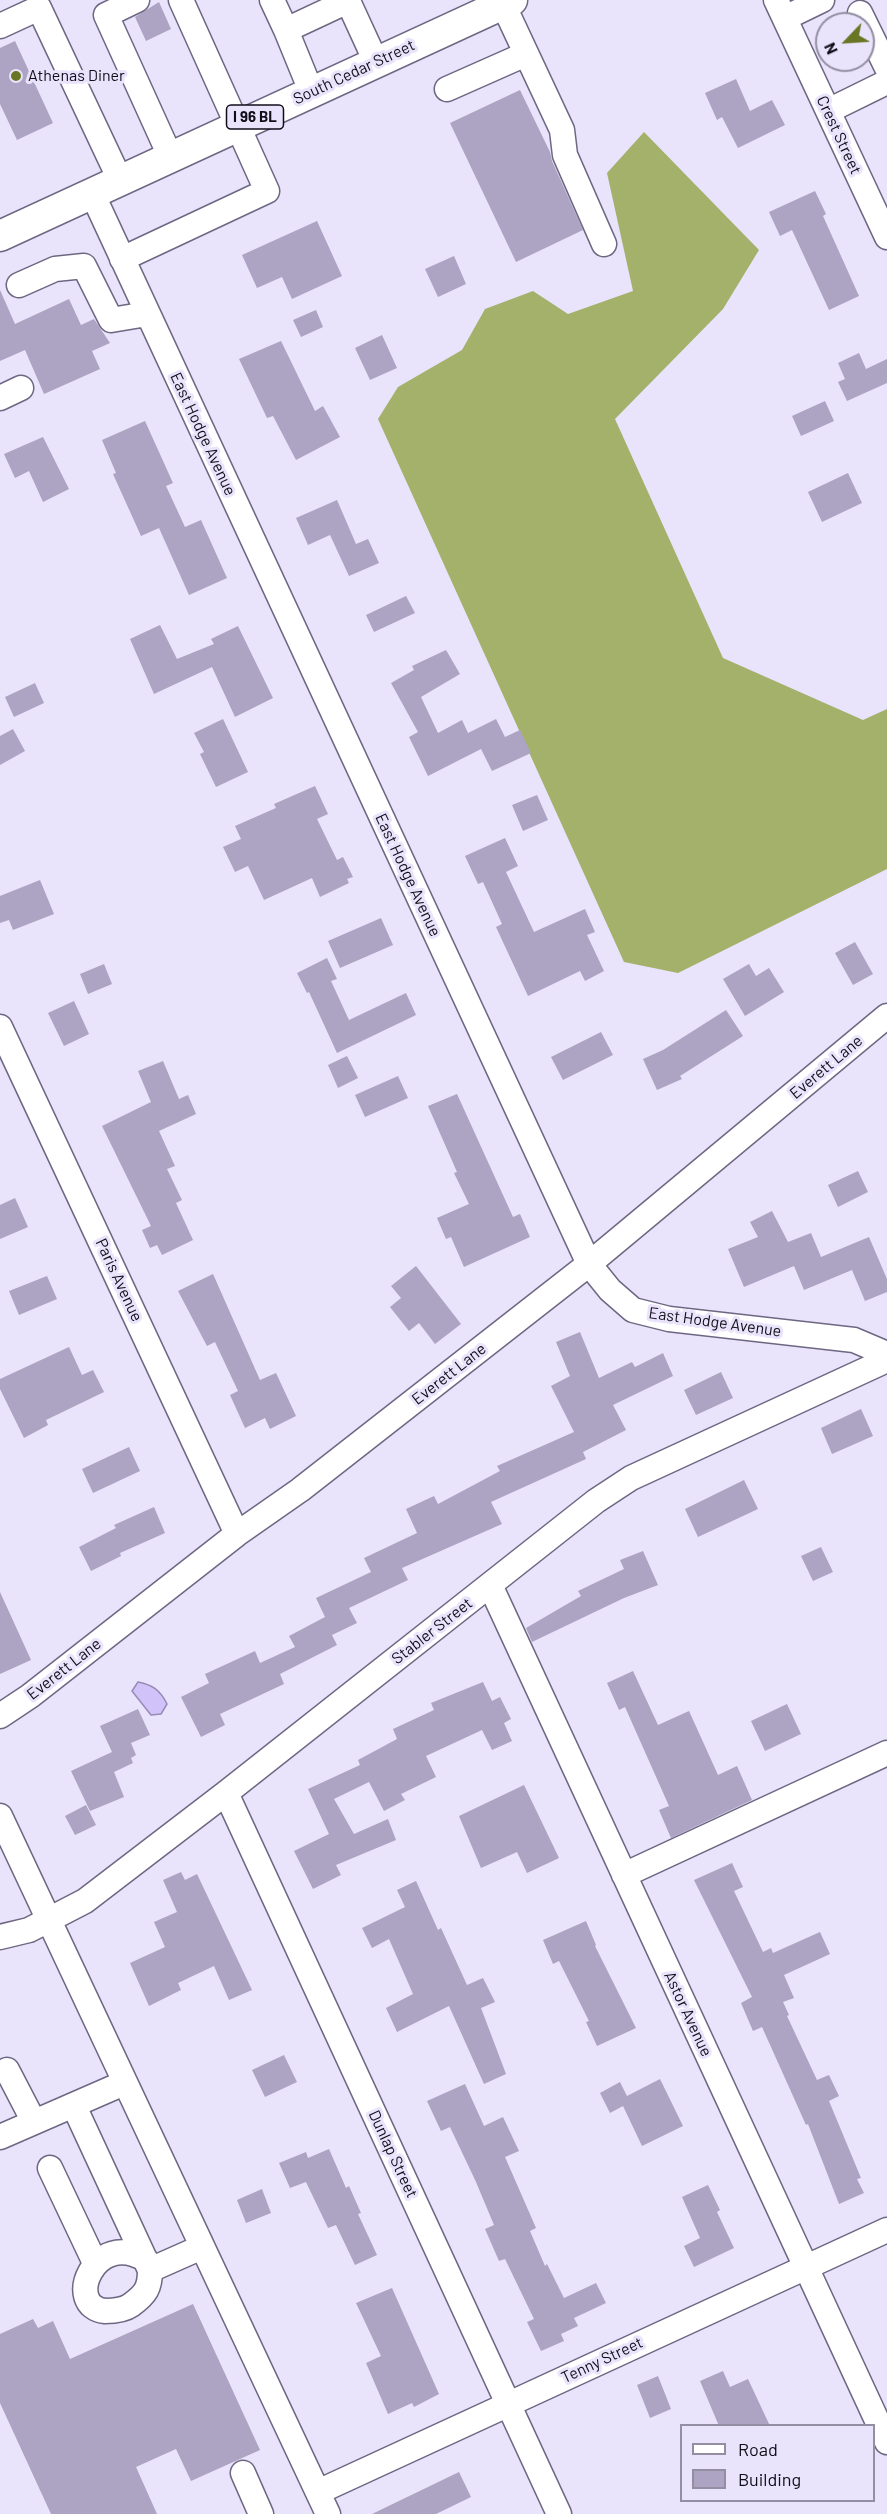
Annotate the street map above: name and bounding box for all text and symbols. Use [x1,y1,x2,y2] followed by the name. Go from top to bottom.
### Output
[815,12,875,72] north arrow
[290,35,418,109] street label: South Cedar Street
[819,40,841,58] text: N
[28,66,125,86] place label: Athenas Diner
[9,69,23,83] marker: Athenas Diner
[813,93,865,177] street label: Crest Street
[226,105,284,129] road number: I 96 BL
[166,369,240,499] street label: East Hodge Avenue
[371,810,445,940] street label: East Hodge Avenue
[786,1031,866,1103] street label: Everett Lane
[91,1235,147,1325] street label: Paris Avenue
[648,1303,782,1341] street label: East Hodge Avenue
[408,1339,490,1409] street label: Everett Lane
[388,1594,476,1668] street label: Stabler Street
[23,1634,105,1704] street label: Everett Lane
[660,1968,716,2060] street label: Astor Avenue
[364,2107,422,2201] street label: Dunlap Street
[558,2333,646,2387] street label: Tenny Street
[680,2424,875,2502] legend
[738,2438,778,2460] text: Road
[738,2468,801,2490] text: Building

